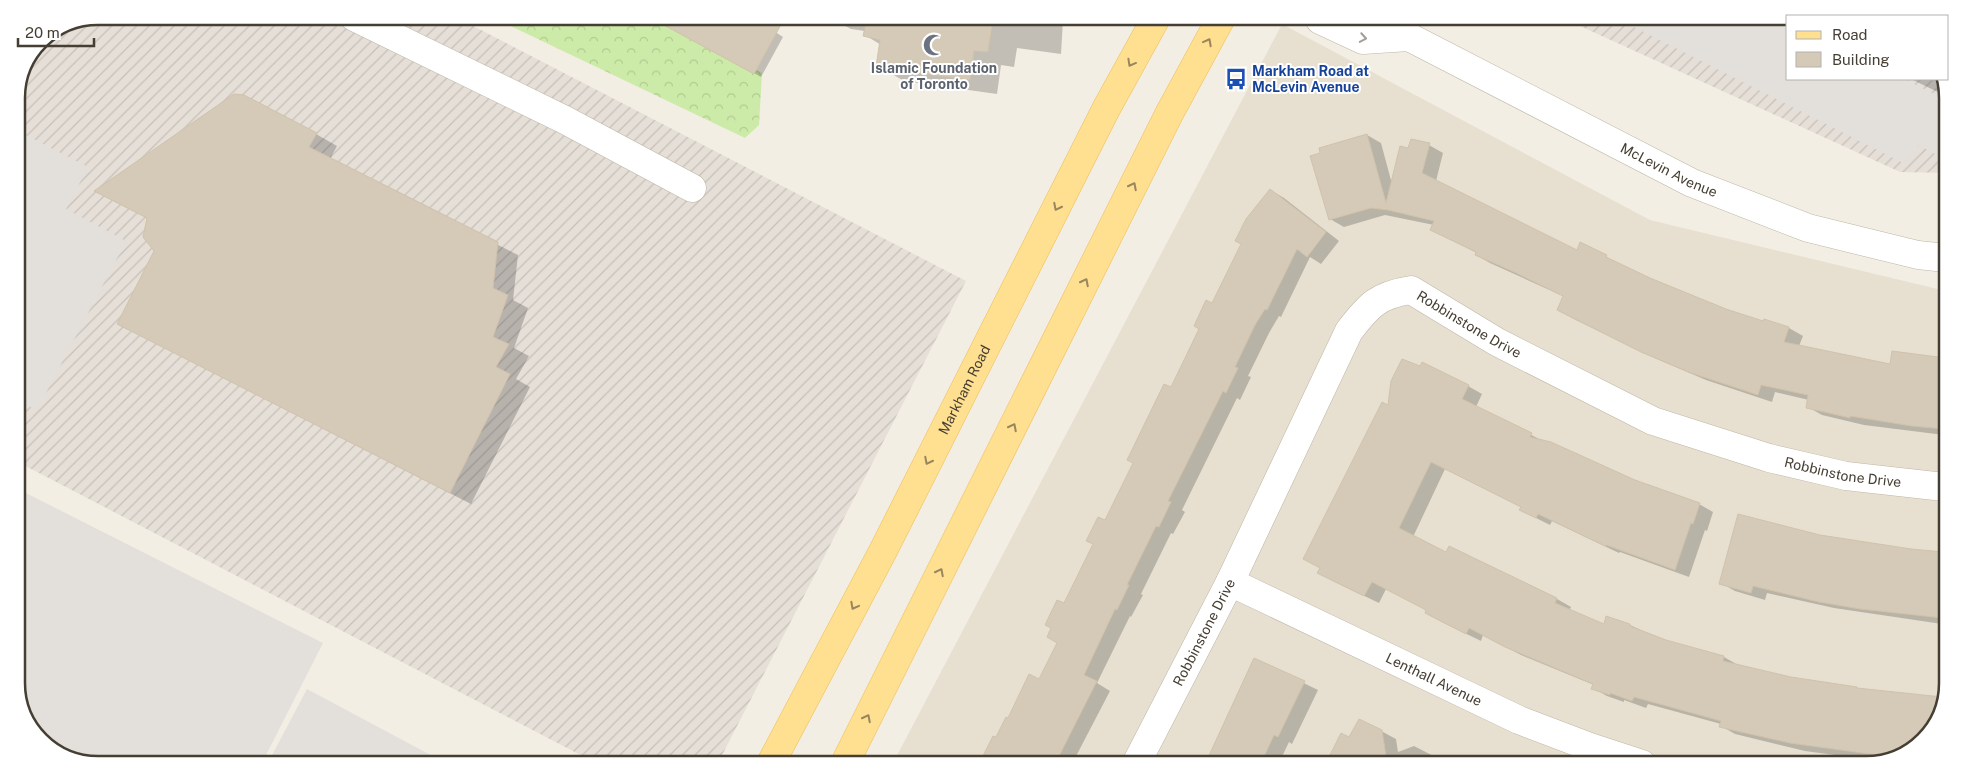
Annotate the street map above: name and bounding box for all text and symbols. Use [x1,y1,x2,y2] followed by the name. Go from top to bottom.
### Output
[18,15,94,47] scale bar
[1786,15,1949,80] legend
[25,24,60,41] text: 20 m
[1832,26,1868,43] text: Road
[921,32,947,58] mosque icon: Islamic Foundation of Toronto
[1360,32,1368,43] one-way arrow
[1202,38,1212,47] one-way arrow
[1832,51,1890,68] text: Building
[1127,57,1137,66] one-way arrow
[871,60,997,92] place label: Islamic Foundation of Toronto
[1252,63,1369,95] place label: Markham Road at McLevin Avenue
[1223,66,1249,92] bus stop icon: Markham Road at McLevin Avenue
[1618,140,1720,200] street label: McLevin Avenue
[1127,182,1137,191] one-way arrow
[1053,202,1063,211] one-way arrow
[1079,278,1089,287] one-way arrow
[1414,287,1524,361] street label: Robbinstone Drive
[935,343,994,437] street label: Markham Road
[1007,423,1017,432] one-way arrow
[1783,454,1902,490] street label: Robbinstone Drive
[924,456,934,465] one-way arrow
[934,569,944,578] one-way arrow
[1170,576,1238,689] street label: Robbinstone Drive
[850,601,860,610] one-way arrow
[1383,650,1485,709] street label: Lenthall Avenue
[861,714,871,723] one-way arrow

